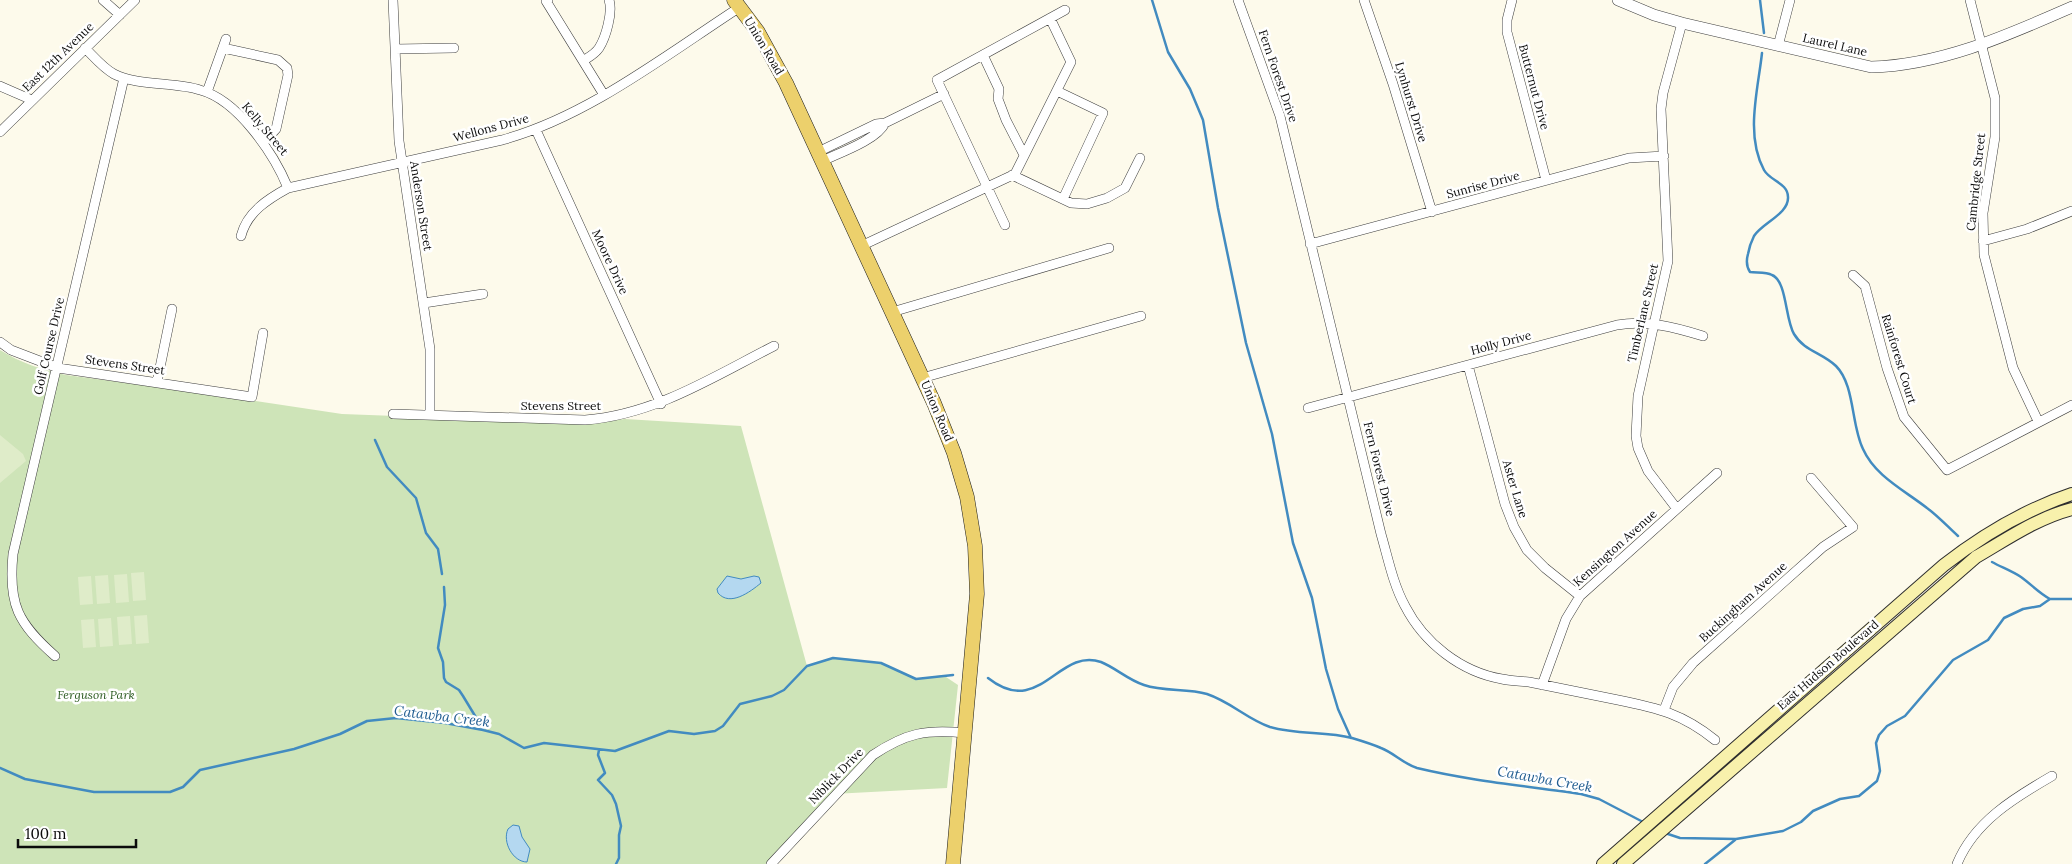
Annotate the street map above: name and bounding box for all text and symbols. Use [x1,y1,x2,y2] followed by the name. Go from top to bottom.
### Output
[741,14,788,77] street label: Union Road
[19,18,97,95] street label: East 12th Avenue
[1256,28,1302,125] street label: Fern Forest Drive
[1801,30,1869,59] street label: Laurel Lane
[1516,42,1553,132] street label: Butternut Drive
[1392,60,1431,144] street label: Lynhurst Drive
[239,99,292,158] street label: Kelly Street
[451,110,531,145] street label: Wellons Drive
[1963,132,1988,232] street label: Cambridge Street
[407,159,436,252] street label: Anderson Street
[1445,167,1521,201] street label: Sunrise Drive
[589,227,632,297] street label: Moore Drive
[1624,262,1661,364] street label: Timberlane Street
[30,295,67,396] street label: Golf Course Drive
[1879,312,1920,406] street label: Rainforest Court
[1469,327,1533,358] street label: Holly Drive
[84,351,166,378] street label: Stevens Street
[918,378,957,444] street label: Union Road
[521,398,602,413] street label: Stevens Street
[1360,420,1399,518] street label: Fern Forest Drive
[1499,457,1532,520] street label: Aster Lane
[1570,506,1660,589] street label: Kensington Avenue
[1696,558,1790,645] street label: Buckingham Avenue
[1774,617,1881,713] street label: East Hudson Boulevard
[57,687,135,702] park label: Ferguson Park
[393,701,491,731] water label: Catawba Creek
[805,744,866,807] street label: Niblick Drive
[1496,762,1594,796] water label: Catawba Creek
[18,816,135,848] scale bar
[25,824,66,843] text: 100 m

